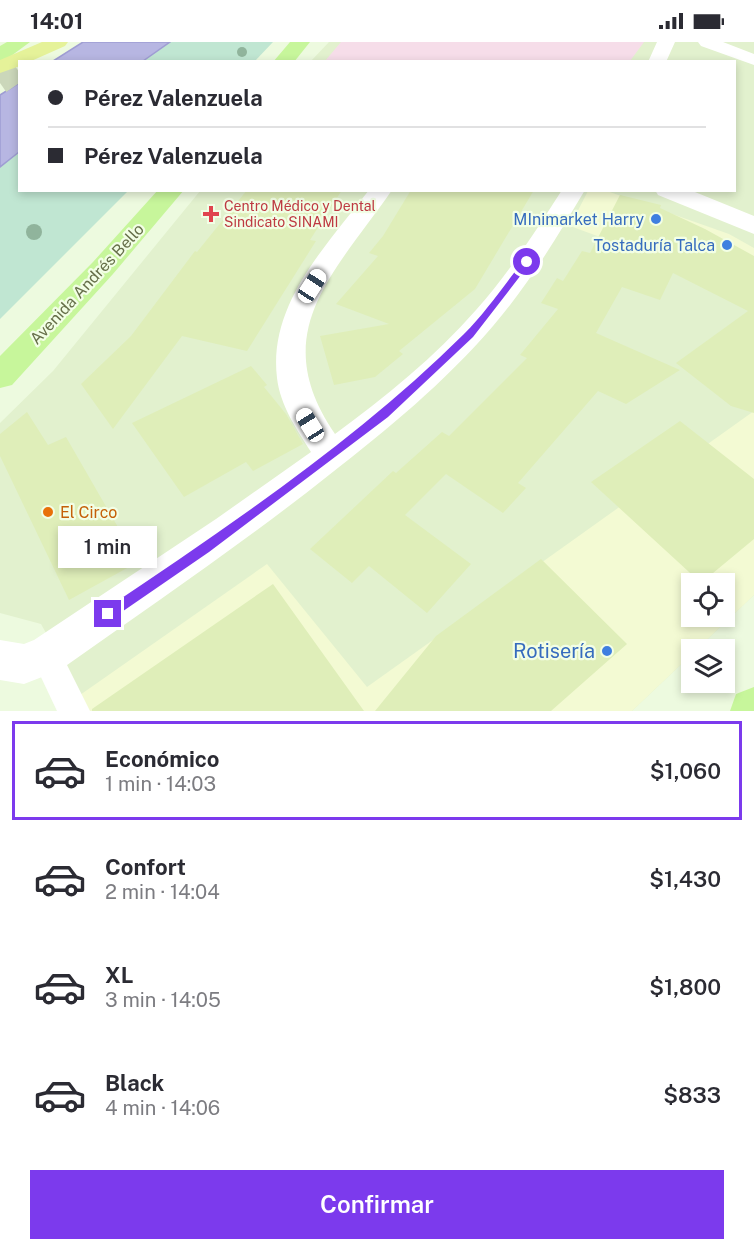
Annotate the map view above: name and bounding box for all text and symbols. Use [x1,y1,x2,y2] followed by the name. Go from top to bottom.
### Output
[30,8,83,34] text: 14:01
[84,85,263,111] text: Pérez Valenzuela
[84,143,263,169] text: Pérez Valenzuela
[224,198,376,230] place label: Centro Médico y Dental Sindicato SINAMI
[202,205,220,223] marker: Centro Médico y Dental Sindicato SINAMI
[513,210,644,229] place label: MInimarket Harry
[649,212,663,226] marker: MInimarket Harry
[26,220,148,348] street label: Avenida Andrés Bello
[594,236,715,255] place label: Tostaduría Talca
[720,238,734,252] marker: Tostaduría Talca
[513,248,540,275] route start
[295,266,329,306] car
[293,405,327,445] car
[60,503,117,522] place label: El Circo
[41,505,55,519] marker: El Circo
[58,527,158,569] callout: 1 min
[84,535,131,559] text: 1 min
[681,573,735,693] map controls
[681,573,735,627] button: locate
[94,600,121,627] route end
[513,639,595,663] place label: Rotisería
[681,639,735,693] button: layers
[600,644,614,658] marker: Rotisería
[33,744,87,798] icon: car
[105,746,220,772] text: Económico
[650,758,721,784] text: $1,060
[105,772,216,796] text: 1 min · 14:03
[33,852,87,906] icon: car
[105,854,186,880] text: Confort
[649,866,721,892] text: $1,430
[105,880,220,904] text: 2 min · 14:04
[33,960,87,1014] icon: car
[105,962,133,988] text: XL
[649,974,721,1000] text: $1,800
[105,988,221,1012] text: 3 min · 14:05
[33,1068,87,1122] icon: car
[105,1070,164,1096] text: Black
[663,1082,721,1108] text: $833
[105,1096,220,1120] text: 4 min · 14:06
[30,1170,724,1239] button: Confirmar

